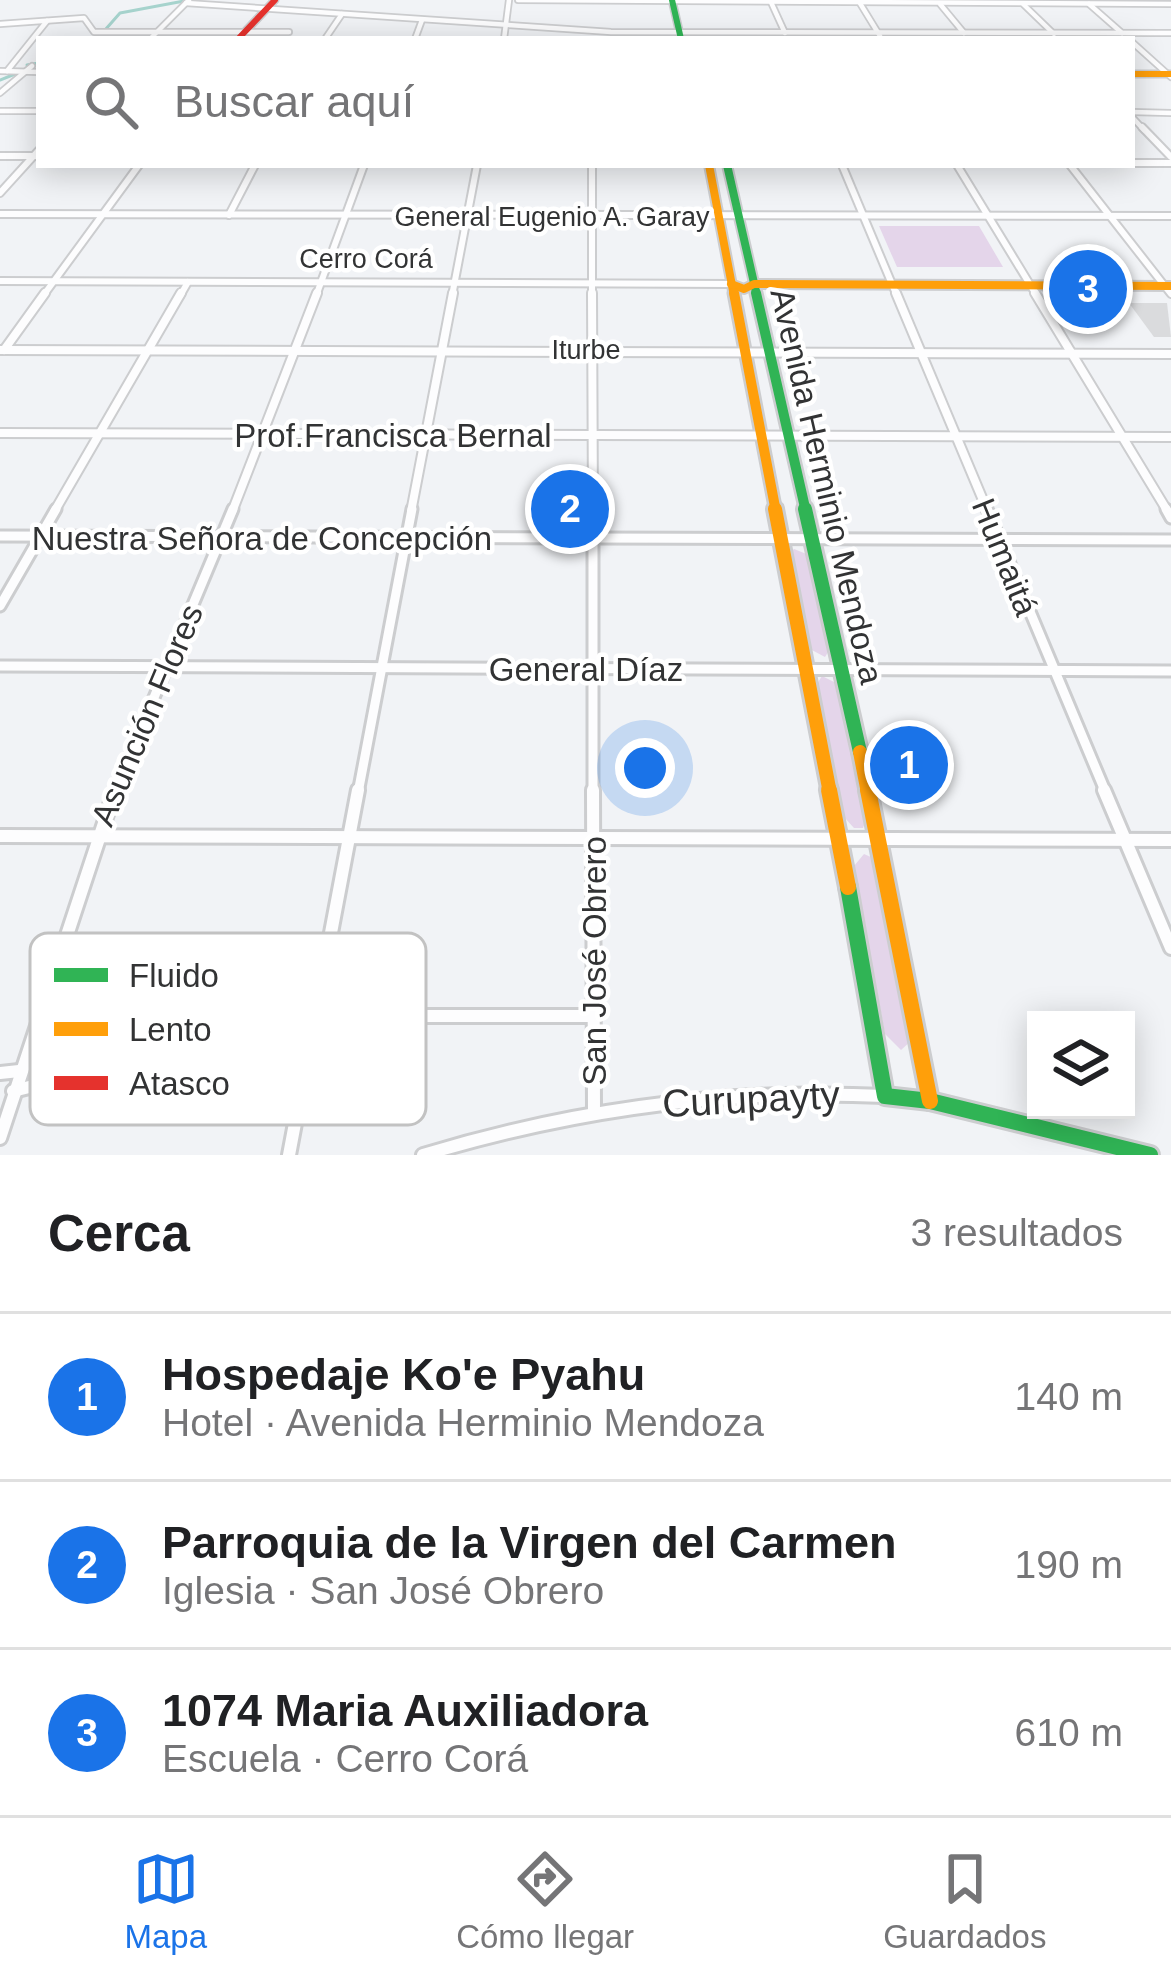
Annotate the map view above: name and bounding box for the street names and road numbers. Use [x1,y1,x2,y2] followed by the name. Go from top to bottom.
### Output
[394,202,710,232] street label: General Eugenio A. Garay
[299,244,434,274] street label: Cerro Corá
[763,285,891,688] street label: Avenida Herminio Mendoza
[551,335,621,365] street label: Iturbe
[234,417,552,454] street label: Prof.Francisca Bernal
[965,493,1045,621] street label: Humaitá
[32,520,492,557] street label: Nuestra Señora de Concepción
[84,599,210,831] street label: Asunción Flores
[489,651,683,688] street label: General Díaz
[576,836,613,1086] street label: San José Obrero
[661,1073,841,1125] street label: Curupayty

